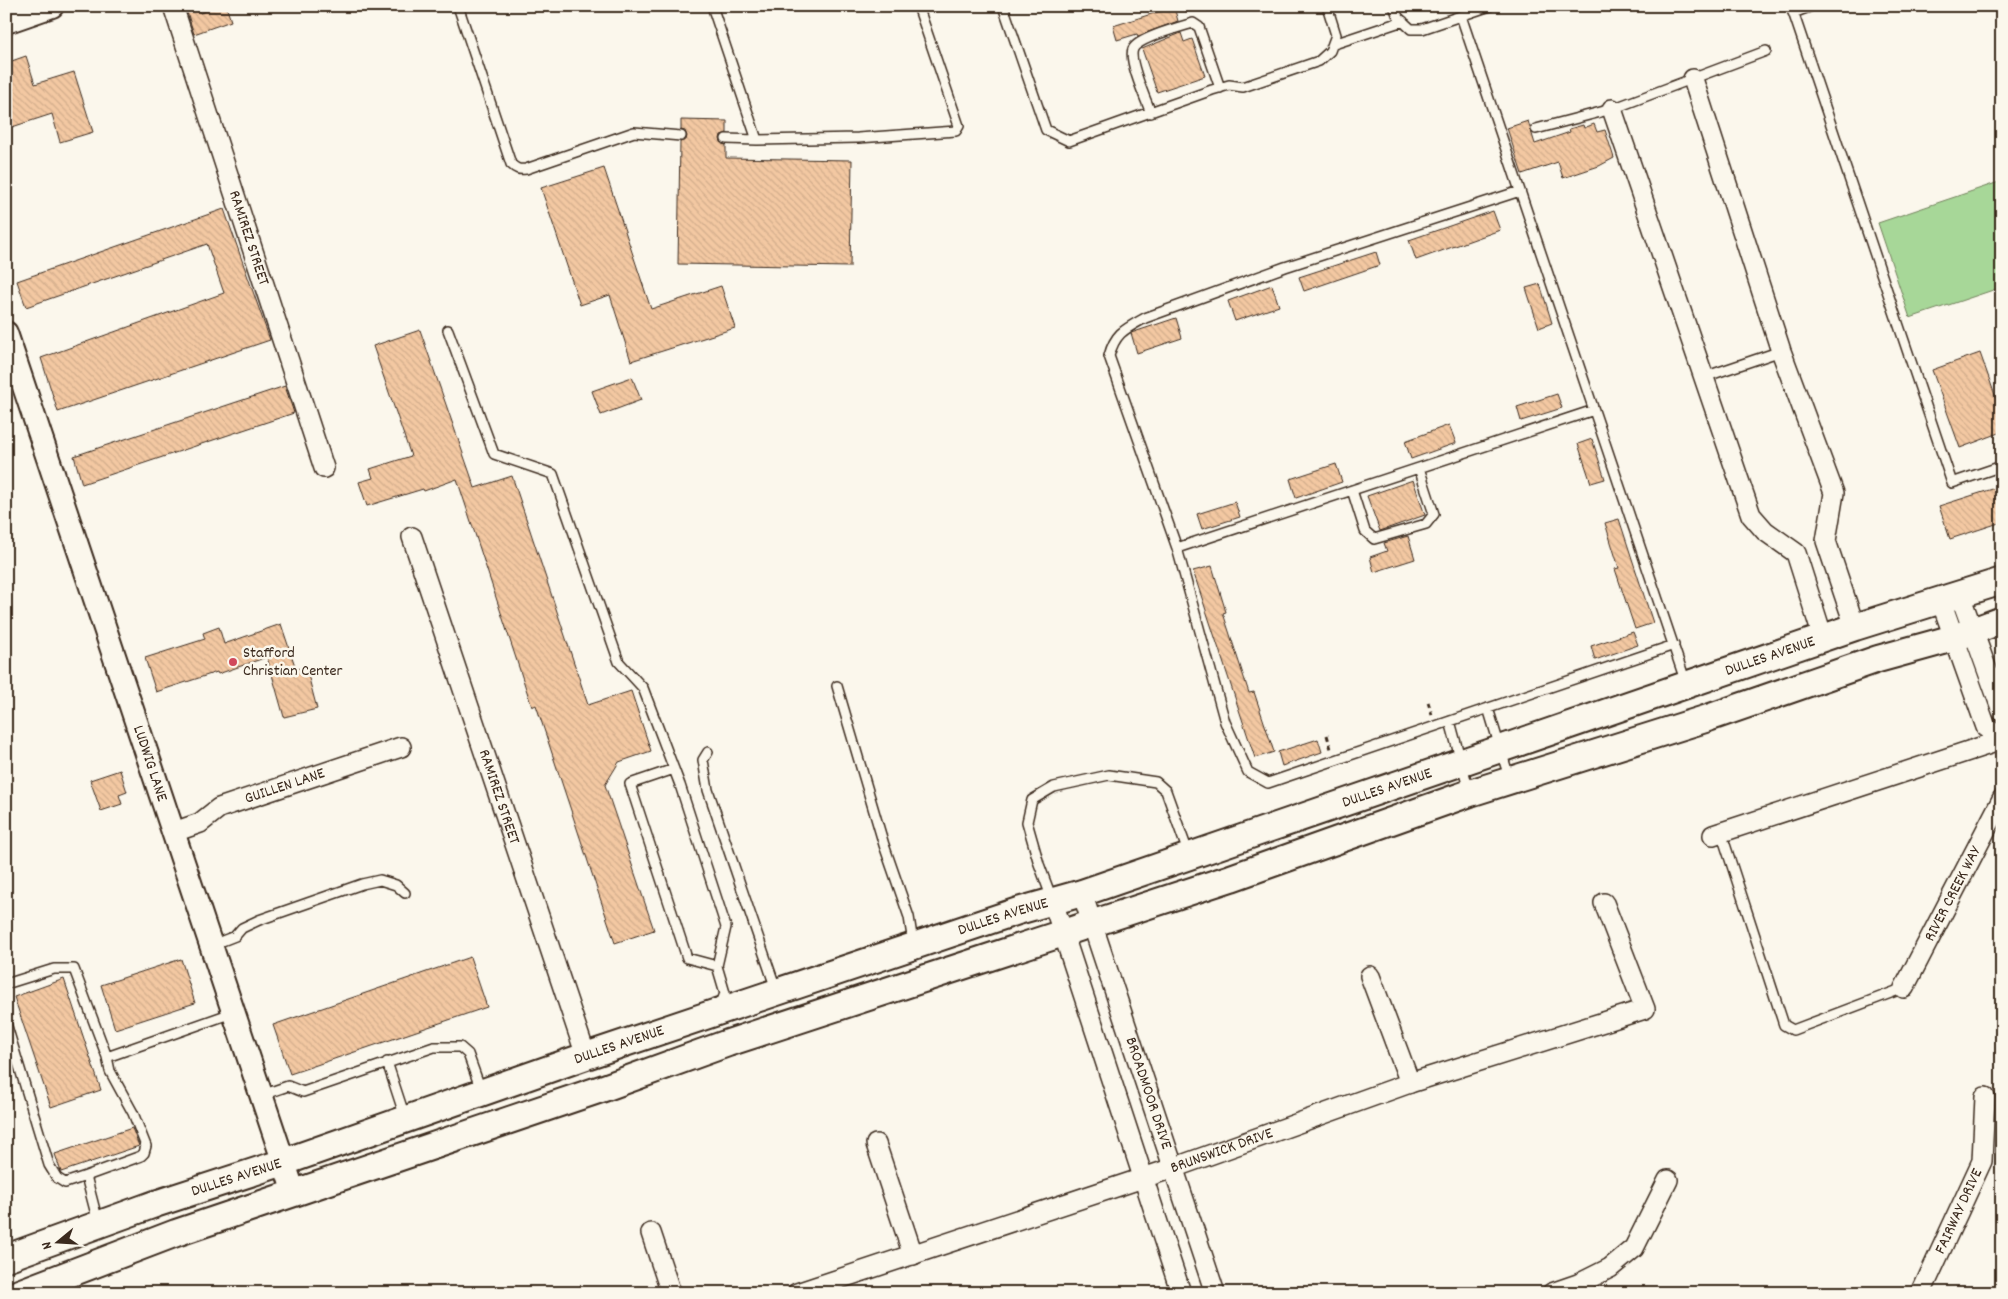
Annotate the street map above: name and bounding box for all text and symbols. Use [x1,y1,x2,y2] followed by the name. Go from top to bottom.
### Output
[223,187,275,289] street label: RAMIREZ STREET
[1722,630,1819,682] street label: DULLES AVENUE
[243,642,343,683] place label: Stafford Christian Center
[227,656,239,668] marker: Stafford Christian Center
[127,722,174,805] street label: LUDWIG LANE
[472,746,526,848] street label: RAMIREZ STREET
[242,762,328,810] street label: GUILLEN LANE
[1339,762,1436,814] street label: DULLES AVENUE
[1919,841,1988,945] street label: RIVER CREEK WAY
[955,891,1052,942] street label: DULLES AVENUE
[571,1019,668,1071] street label: DULLES AVENUE
[1119,1034,1178,1153] street label: BROADMOOR DRIVE
[1167,1121,1277,1179] street label: BRUNSWICK DRIVE
[188,1152,285,1203] street label: DULLES AVENUE
[1929,1164,1989,1258] street label: FAIRWAY DRIVE
[32,1216,82,1266] north arrow
[37,1239,58,1252] text: N

